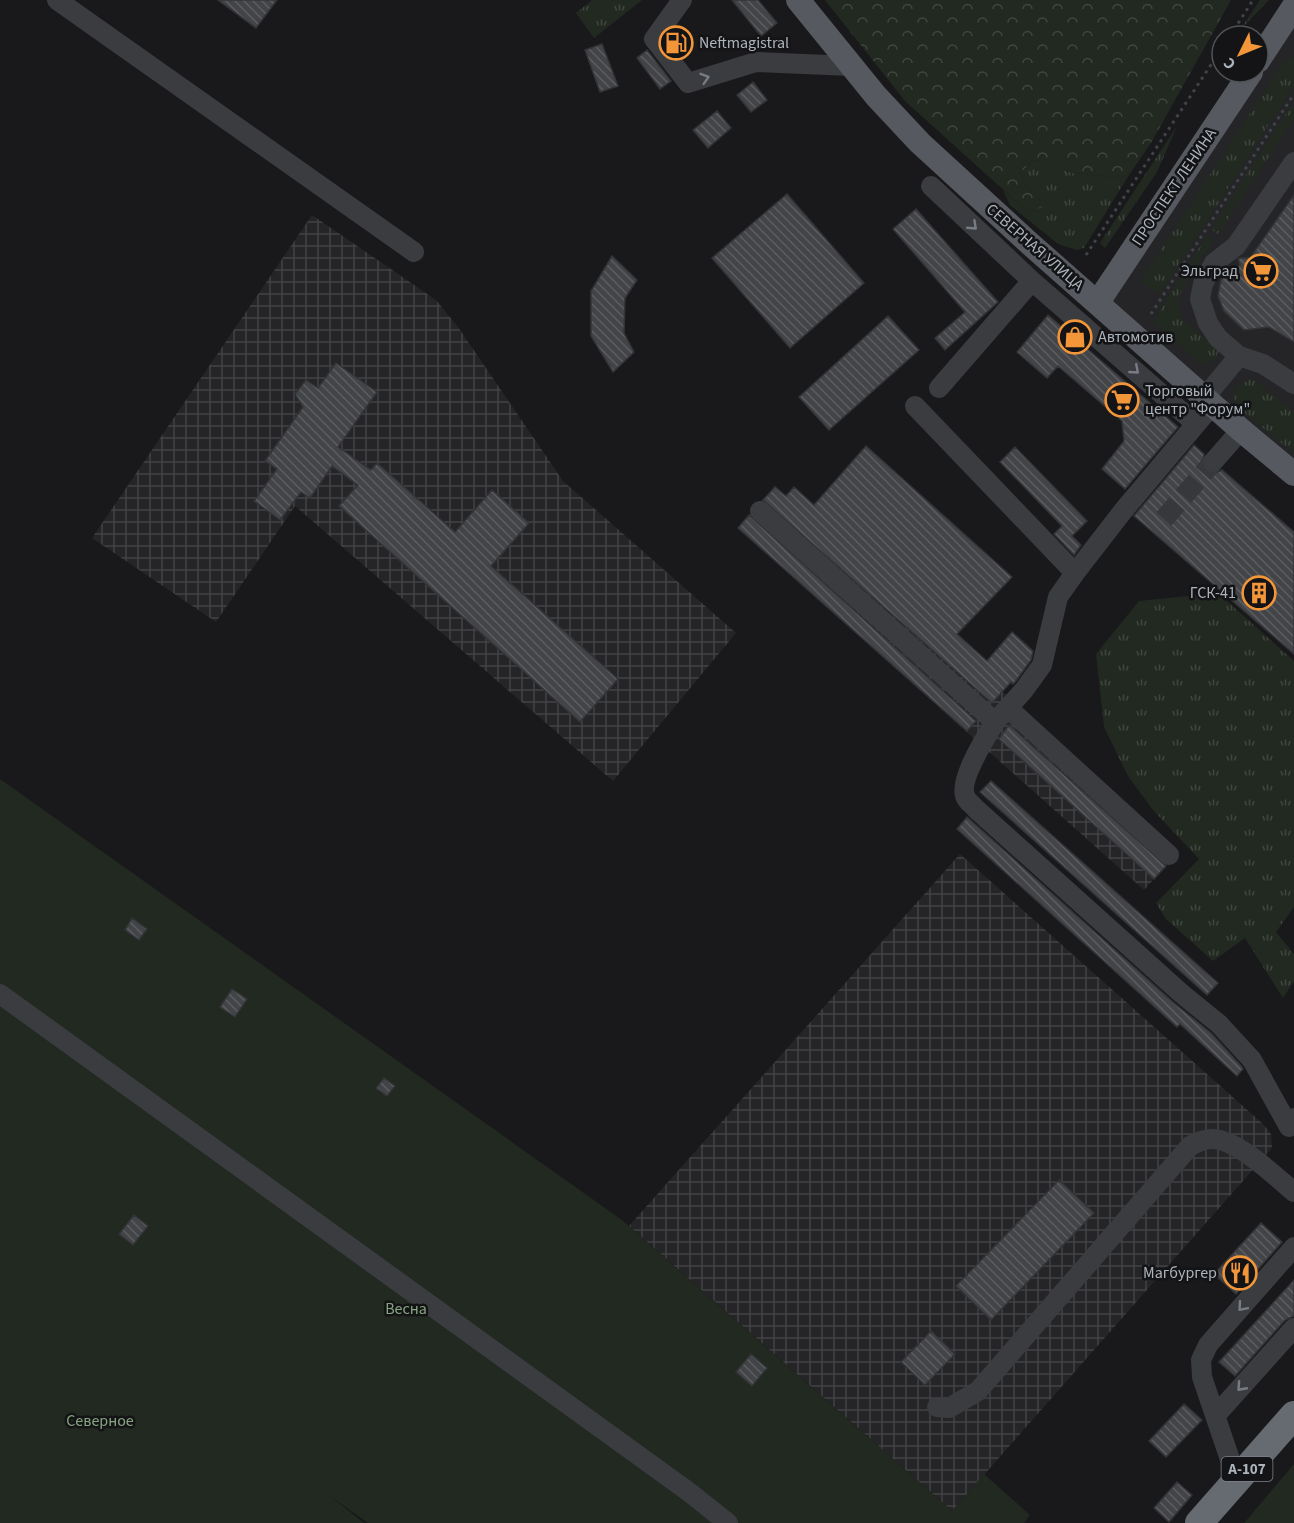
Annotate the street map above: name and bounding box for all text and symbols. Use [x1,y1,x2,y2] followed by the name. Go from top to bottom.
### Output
[1210,24,1270,84] north arrow
[658,25,694,61] fuel station icon: Neftmagistral
[699,32,789,54] place label: Neftmagistral
[1219,53,1241,74] text: С
[699,73,710,85] one-way arrow
[1126,124,1222,250] street label: ПРОСПЕКТ ЛЕНИНА
[981,198,1089,296] street label: СЕВЕРНАЯ УЛИЦА
[966,219,977,230] one-way arrow
[1243,253,1279,289] supermarket icon: Эльград
[1181,260,1238,282] place label: Эльград
[1057,319,1093,355] shop icon: Автомотив
[1098,326,1173,348] place label: Автомотив
[1128,363,1138,374] one-way arrow
[1145,380,1250,420] place label: Торговый центр "Форум"
[1104,382,1140,418] supermarket icon: Торговый центр "Форум"
[1241,575,1277,611] building icon: ГСК-41
[1190,582,1236,604] place label: ГСК-41
[1222,1255,1258,1291] restaurant icon: Магбургер
[1143,1262,1217,1284] place label: Магбургер
[385,1298,427,1320] park label: Весна
[1238,1300,1249,1311] one-way arrow
[1237,1380,1248,1391] one-way arrow
[66,1410,134,1432] park label: Северное
[1222,1457,1272,1481] road number: А-107

